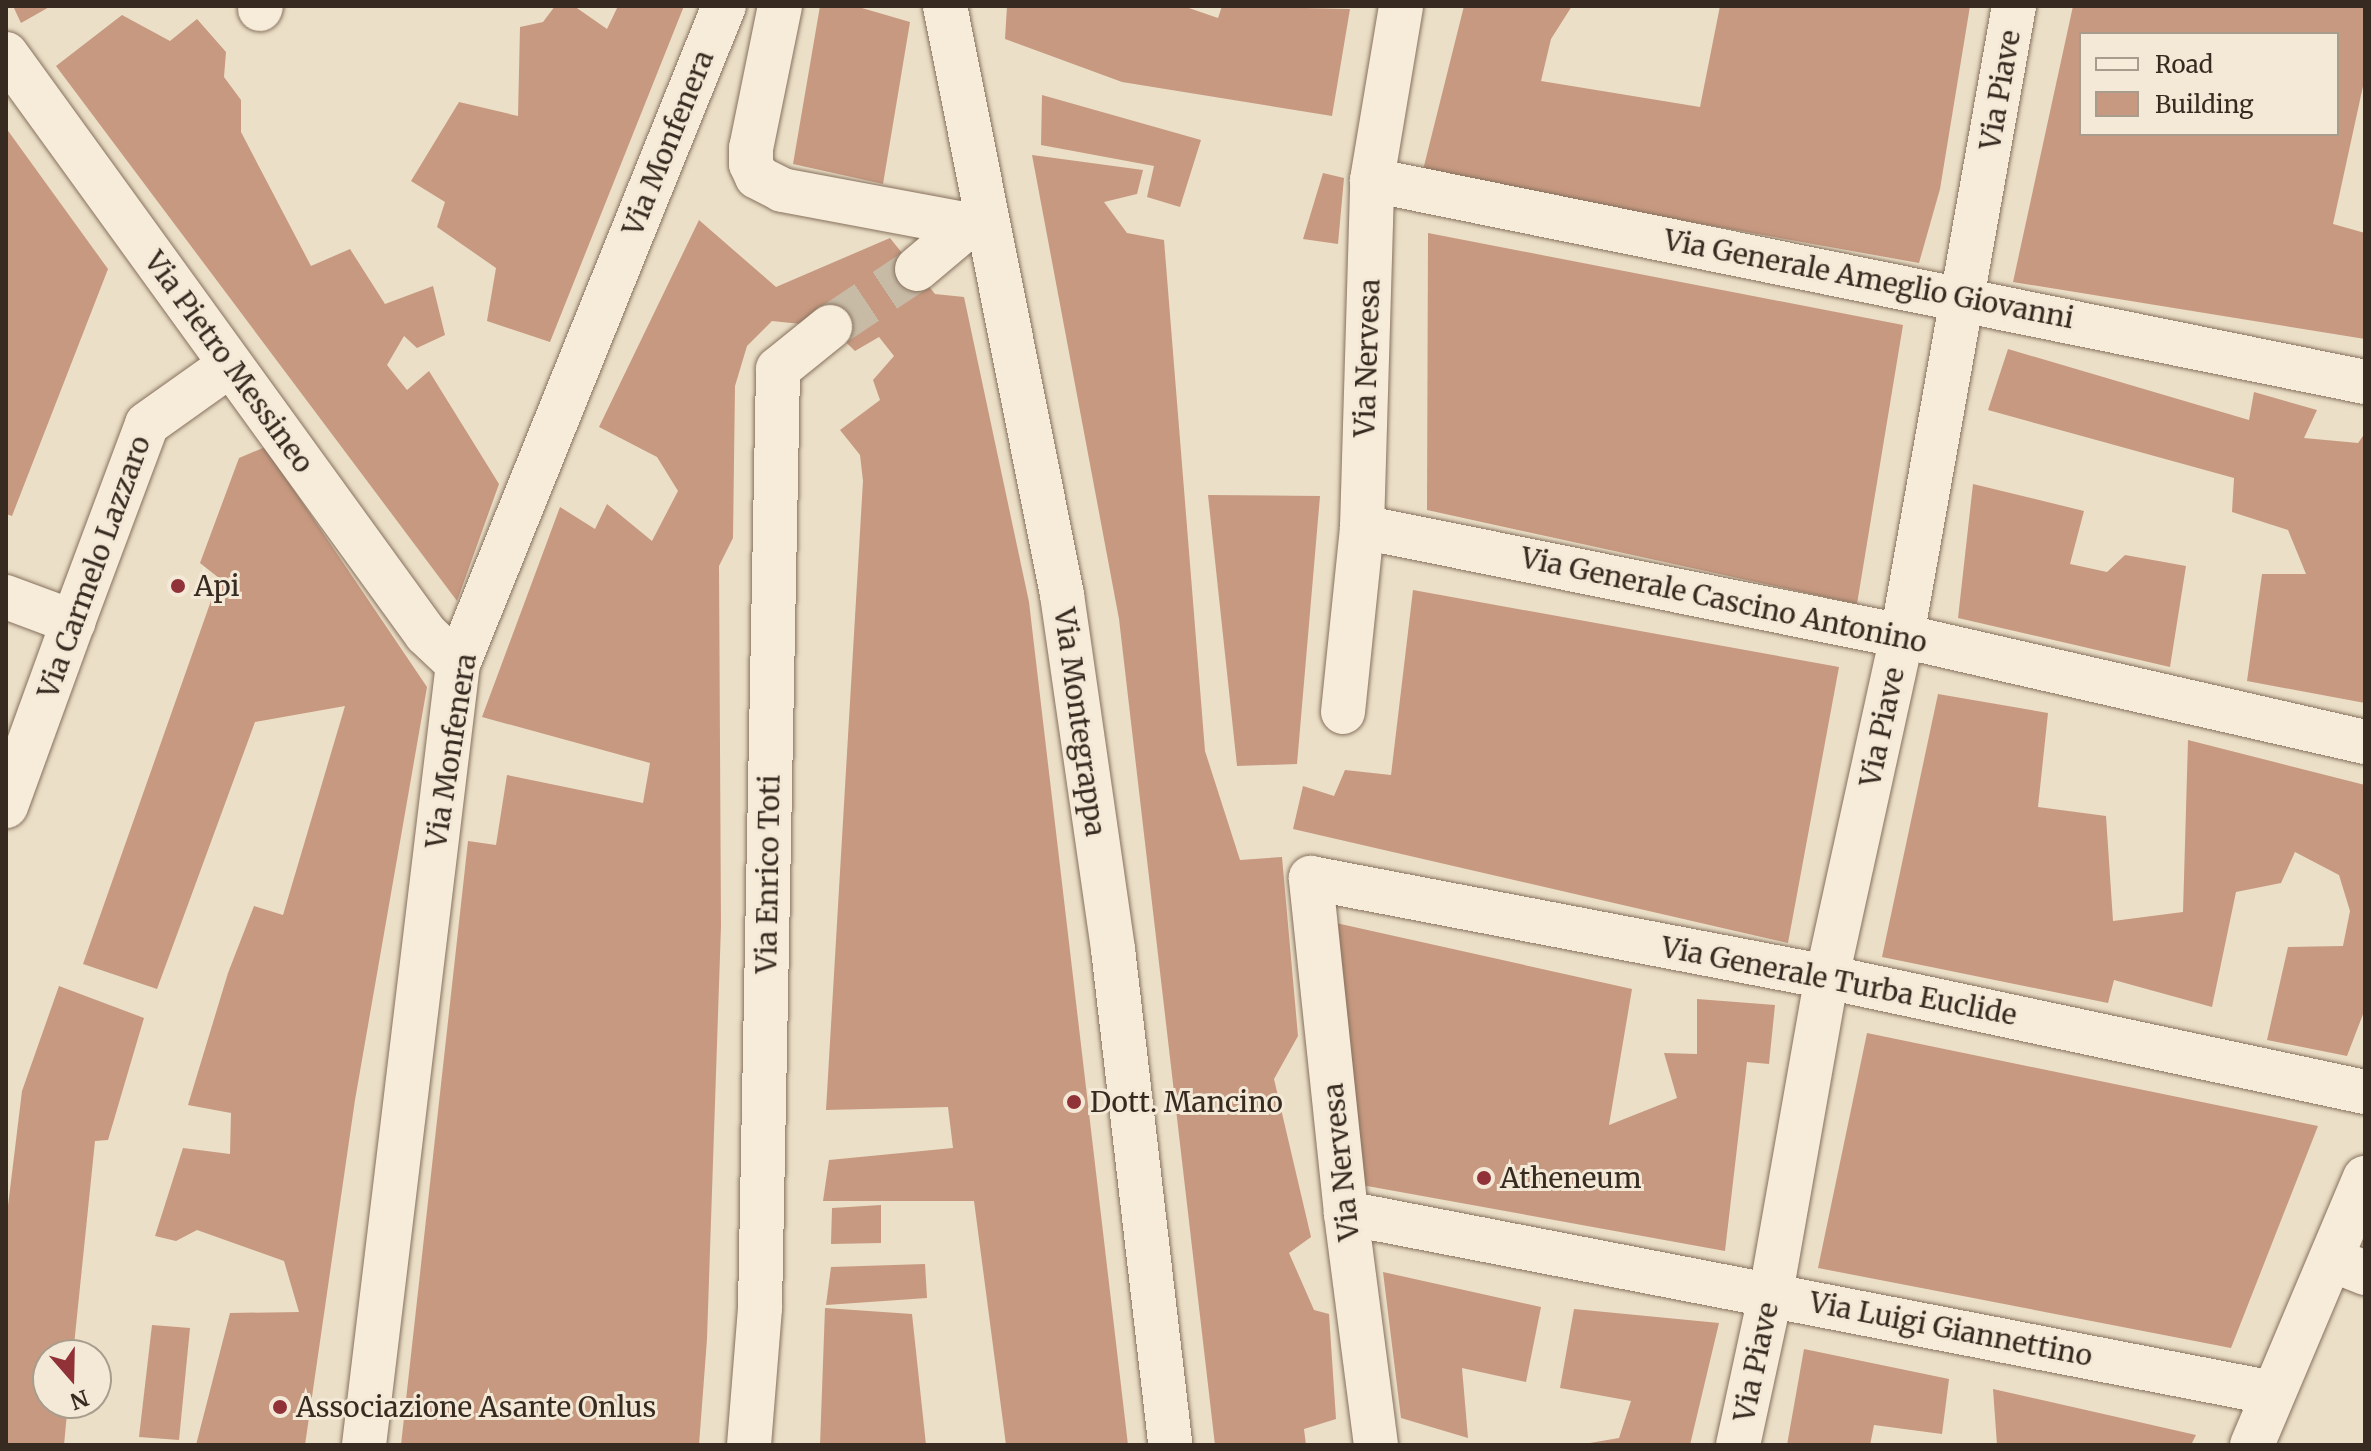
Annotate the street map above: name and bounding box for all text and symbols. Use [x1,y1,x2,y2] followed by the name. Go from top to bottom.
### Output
[1973,27,2027,153] street label: Via Piave
[2079,32,2339,136] legend
[616,45,720,241] street label: Via Monfenera
[2155,49,2213,80] text: Road
[2155,89,2254,120] text: Building
[1661,223,2077,335] street label: Via Generale Ameglio Giovanni
[138,245,320,479] street label: Via Pietro Messineo
[1347,278,1387,438] street label: Via Nervesa
[31,431,157,703] street label: Via Carmelo Lazzaro
[1518,540,1930,660] street label: Via Generale Cascino Antonino
[194,569,240,603] place label: Api
[169,577,187,595] marker: Api
[1047,606,1113,838] street label: Via Montegrappa
[419,651,483,851] street label: Via Monfenera
[1853,664,1911,790] street label: Via Piave
[749,774,787,974] street label: Via Enrico Toti
[1658,930,2020,1032] street label: Via Generale Turba Euclide
[1316,1082,1366,1242] street label: Via Nervesa
[1090,1085,1283,1119] place label: Dott. Mancino
[1065,1093,1083,1111] marker: Dott. Mancino
[1500,1161,1641,1195] place label: Atheneum
[1475,1169,1493,1187] marker: Atheneum
[1807,1285,2095,1373] street label: Via Luigi Giannettino
[1727,1299,1785,1425] street label: Via Piave
[32,1339,112,1419] north arrow
[67,1384,92,1416] text: N
[296,1390,656,1424] place label: Associazione Asante Onlus
[271,1398,289,1416] marker: Associazione Asante Onlus

